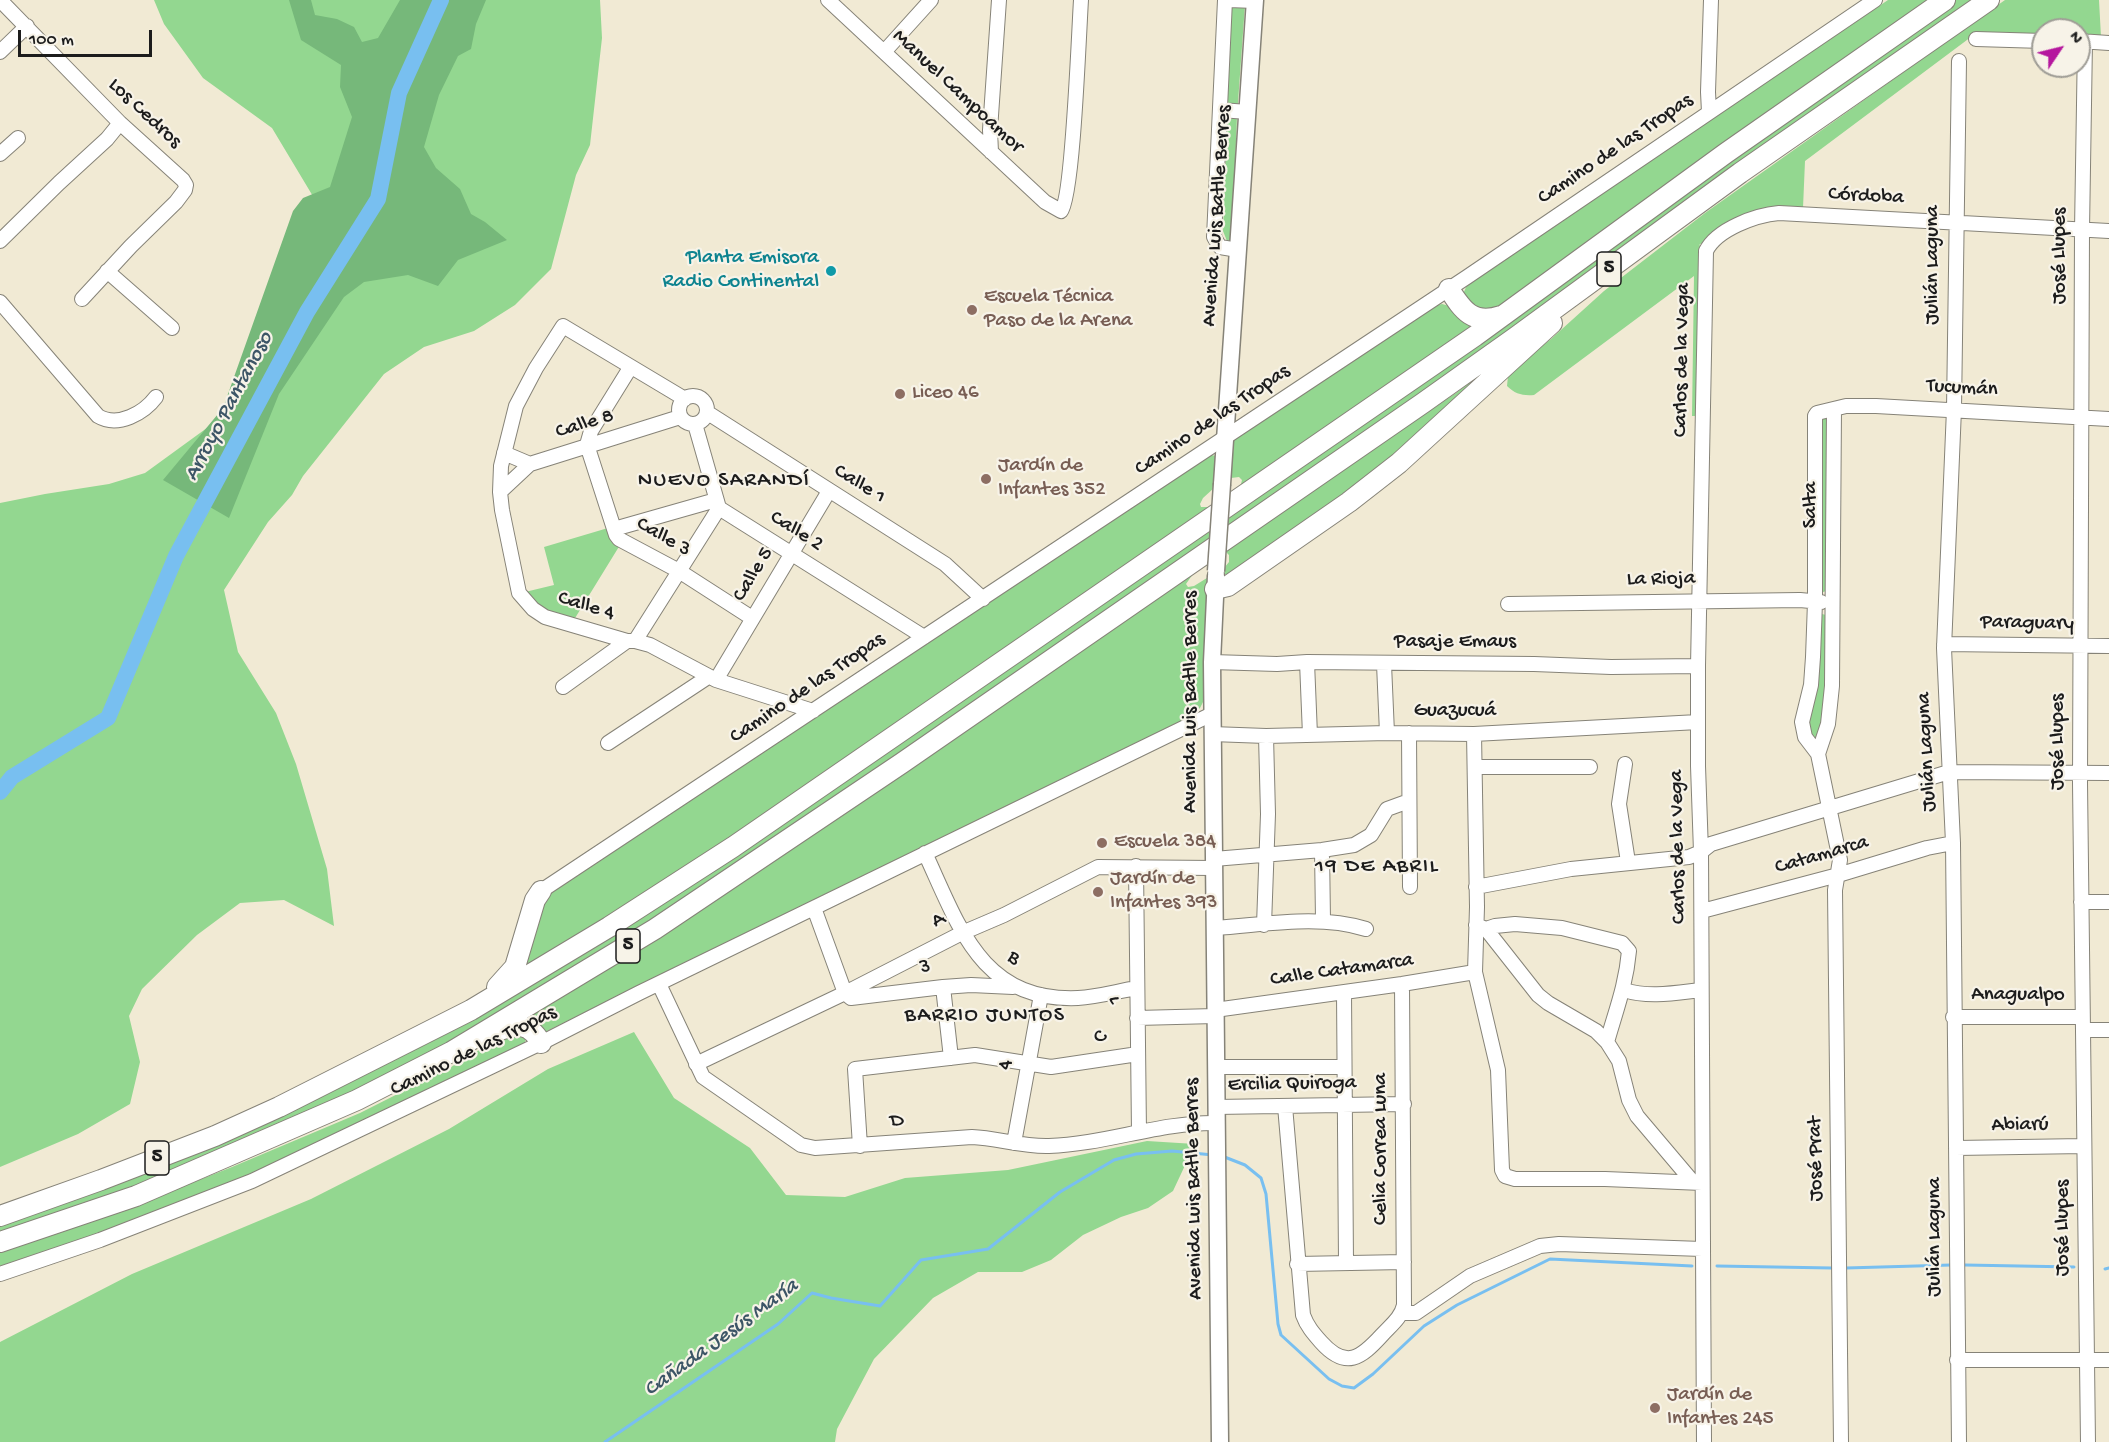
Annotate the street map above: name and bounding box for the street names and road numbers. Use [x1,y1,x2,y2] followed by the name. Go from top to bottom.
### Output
[886,25,1028,159] street label: Manuel Campoamor
[102,73,186,155] street label: Los Cedros
[1534,89,1698,211] street label: Camino de las Tropas
[1198,104,1238,328] street label: Avenida Luis Batlle Berres
[1828,182,1904,212] street label: Córdoba
[1921,205,1947,325] street label: Julián Laguna
[2048,208,2074,304] street label: José Llupes
[1597,252,1621,286] road number: 5
[1669,283,1697,437] street label: Carlos de la Vega
[1131,360,1295,482] street label: Camino de las Tropas
[1926,375,1998,403] street label: Tucumán
[553,404,617,446] street label: Calle 8
[828,459,890,511] street label: Calle 1
[1799,482,1825,528] street label: Salta
[765,506,827,558] street label: Calle 2
[631,512,695,564] street label: Calle 3
[728,543,780,607] street label: Calle 5
[1627,567,1695,593] street label: La Rioja
[555,586,617,628] street label: Calle 4
[1179,591,1205,813] street label: Avenida Luis Batlle Berres
[1980,611,2074,637] street label: Paraguary
[726,628,890,750] street label: Camino de las Tropas
[1394,630,1516,656] street label: Pasaje Emaus
[1912,692,1944,812] street label: Julián Laguna
[2046,694,2072,790] street label: José Llupes
[1414,699,1496,725] street label: Guazucuá
[1665,770,1693,924] street label: Carlos de la Vega
[1772,831,1872,881] street label: Catamarca
[928,907,950,935] street label: A
[616,929,640,963] road number: 5
[1001,946,1025,972] street label: B
[1269,948,1415,994] street label: Calle Catamarca
[918,955,932,981] street label: 3
[1971,983,2065,1009] street label: Anagualpo
[1103,996,1129,1004] street label: 1
[387,1001,561,1103] street label: Camino de las Tropas
[1092,1025,1108,1051] street label: C
[994,1058,1020,1072] street label: 4
[1228,1071,1356,1099] street label: Ercilia Quiroga
[1369,1073,1395,1225] street label: Celia Correa Luna
[1180,1078,1210,1300] street label: Avenida Luis Batlle Berres
[889,1109,905,1135] street label: D
[1991,1113,2049,1139] street label: Abiarú
[1804,1116,1830,1202] street label: José Prat
[145,1141,169,1175] road number: 5
[1923,1177,1949,1297] street label: Julián Laguna
[2051,1180,2077,1276] street label: José Llupes

